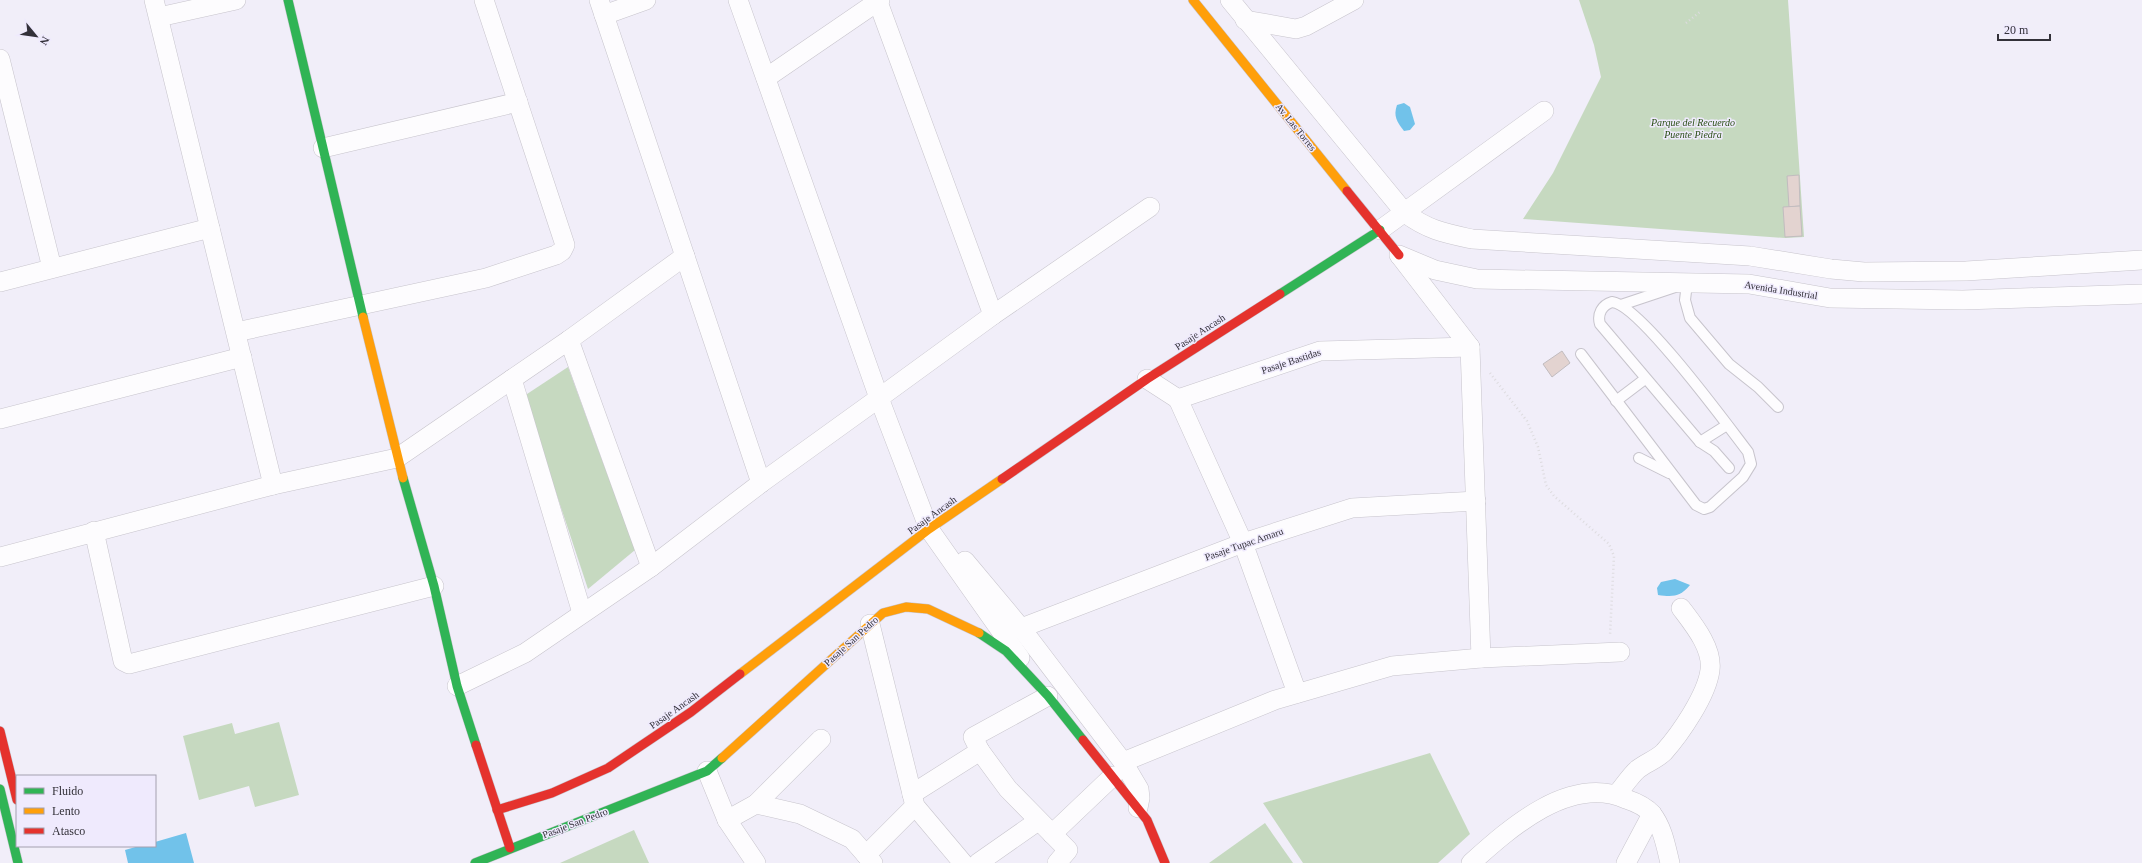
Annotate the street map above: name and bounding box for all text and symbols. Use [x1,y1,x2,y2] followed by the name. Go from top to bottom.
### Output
[16,16,56,56] north arrow
[1998,16,2050,42] scale bar
[2004,23,2029,37] text: 20 m
[38,34,52,47] text: N
[1273,101,1319,153] street label: Av. Las Torres
[1650,117,1735,140] park label: Parque del Recuerdo Puente Piedra
[1744,279,1819,301] street label: Avenida Industrial
[1173,312,1227,352] street label: Pasaje Ancash
[1260,346,1322,376] street label: Pasaje Bastidas
[906,494,958,536] street label: Pasaje Ancash
[1203,525,1285,563] street label: Pasaje Tupac Amaru
[822,614,880,668] street label: Pasaje San Pedro
[647,689,701,731] street label: Pasaje Ancash
[16,775,156,847] legend
[52,784,83,798] text: Fluido
[52,804,80,818] text: Lento
[541,806,609,840] street label: Pasaje San Pedro
[52,824,85,838] text: Atasco

